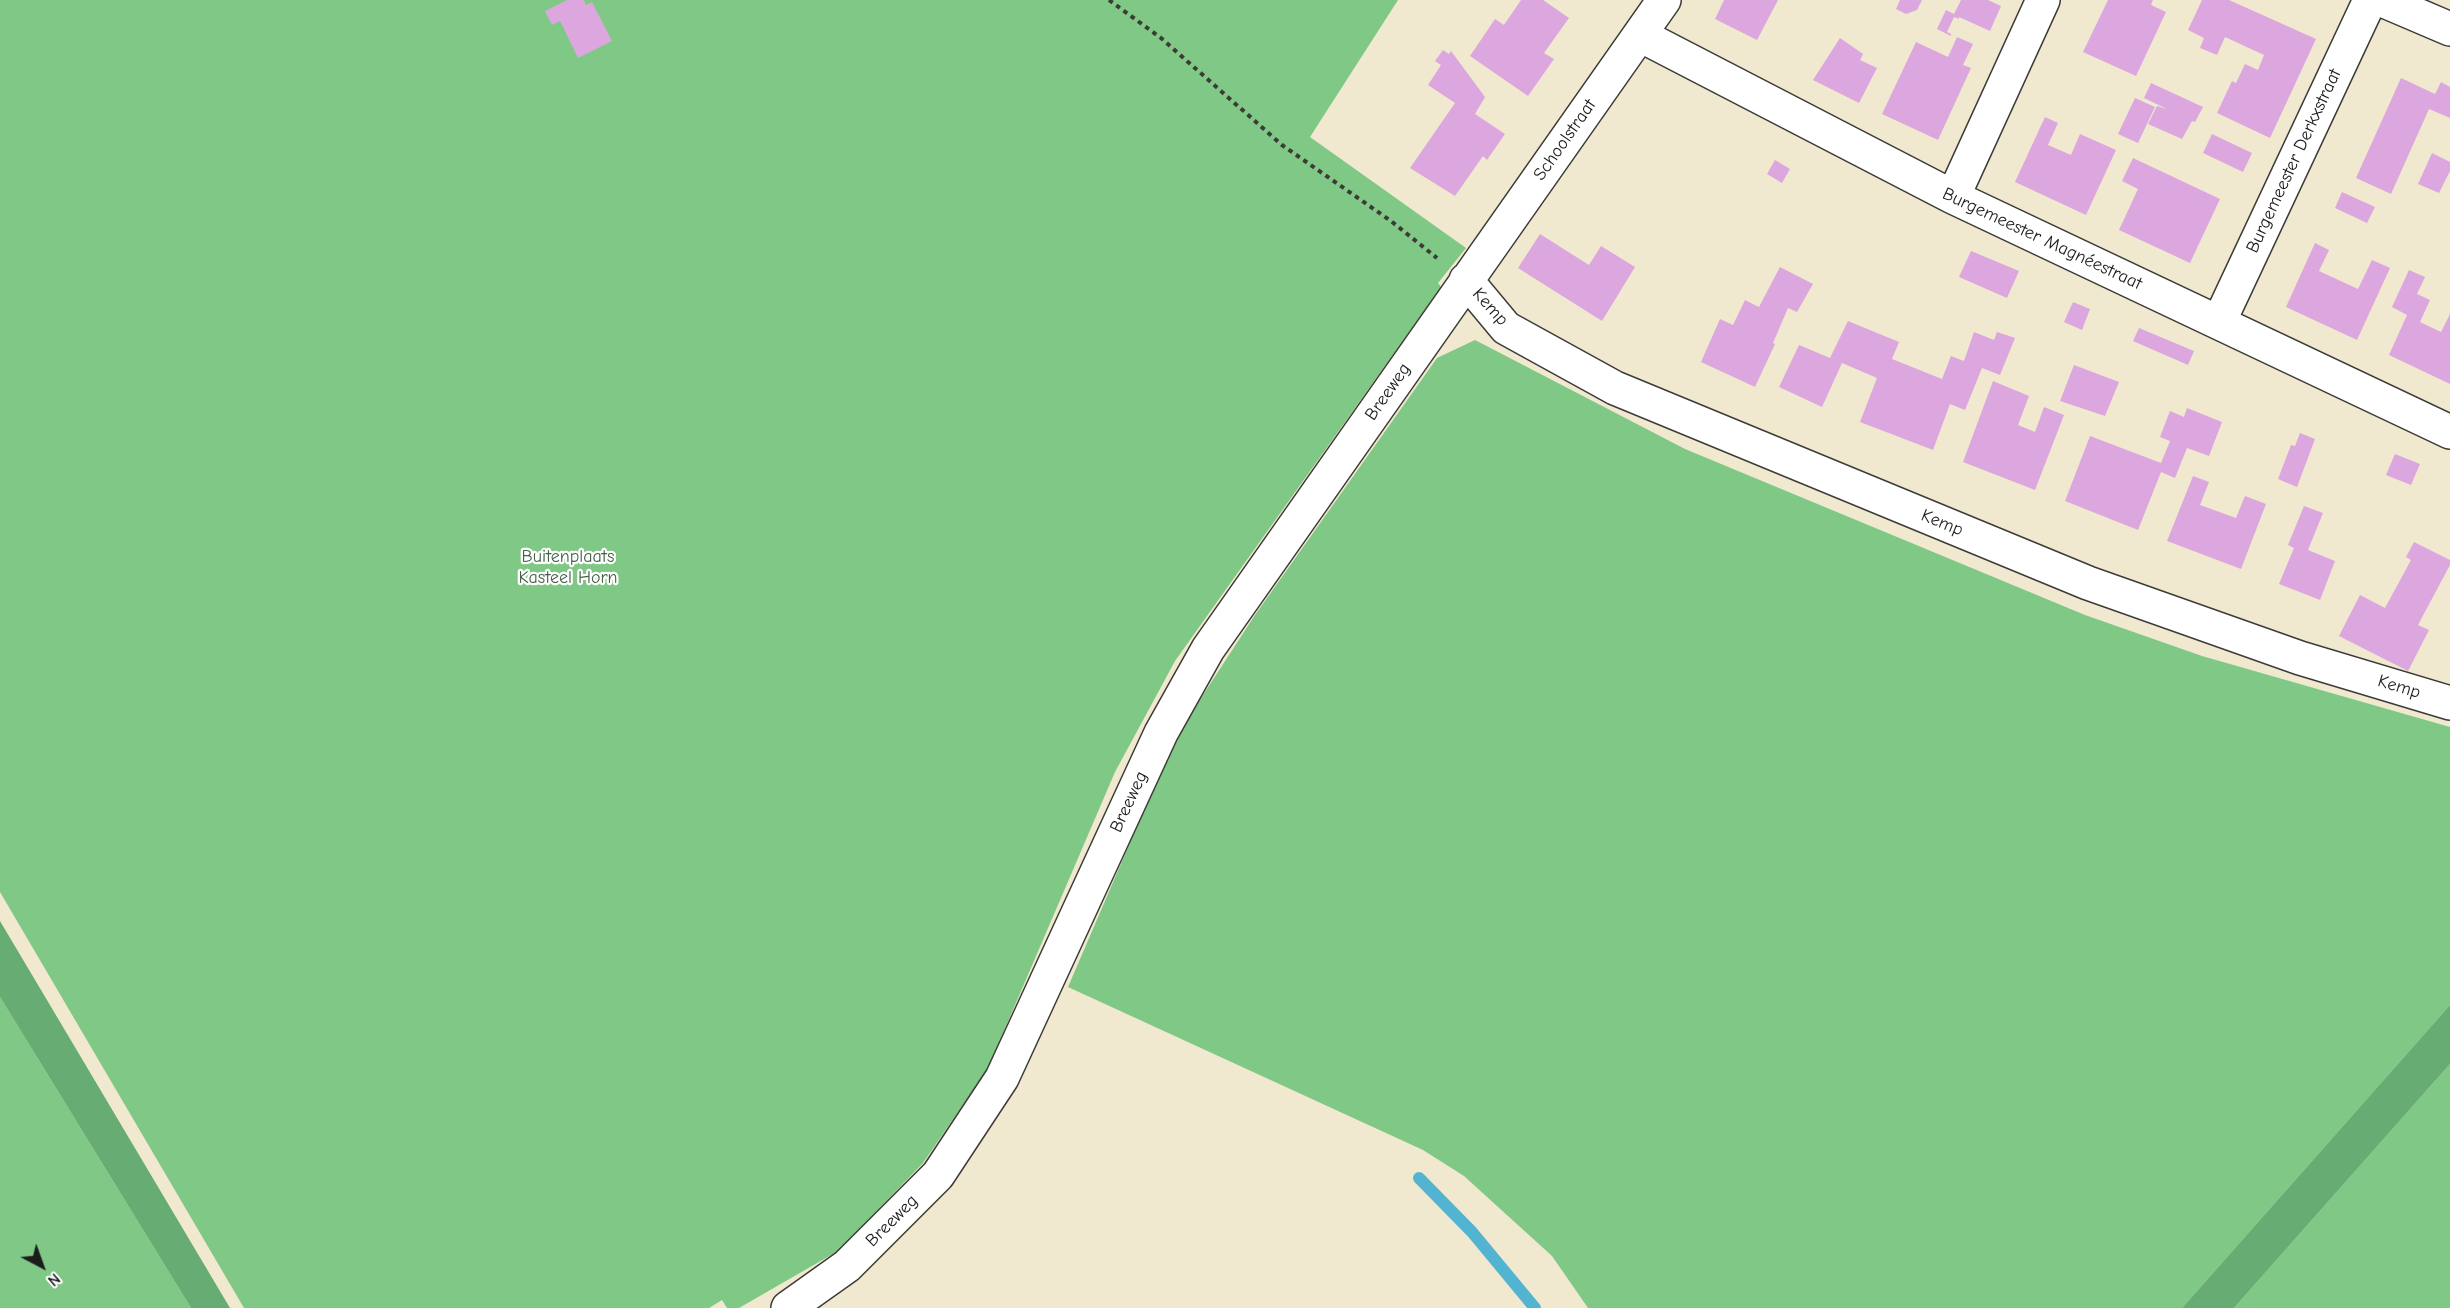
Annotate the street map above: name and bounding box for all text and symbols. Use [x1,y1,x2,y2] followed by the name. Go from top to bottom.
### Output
[2242,66,2346,256] street label: Burgemeester Derkxstraat
[1529,95,1601,185] street label: Schoolstraat
[1939,183,2145,295] street label: Burgemeester Magnéestraat
[1467,284,1513,330] street label: Kemp
[1361,359,1415,425] street label: Breeweg
[1918,505,1966,541] street label: Kemp
[518,546,618,588] park label: Buitenplaats Kasteel Horn
[2375,670,2423,704] street label: Kemp
[1105,768,1153,836] street label: Breeweg
[861,1190,923,1252] street label: Breeweg
[12,1236,72,1296] north arrow
[44,1269,64,1290] text: N

